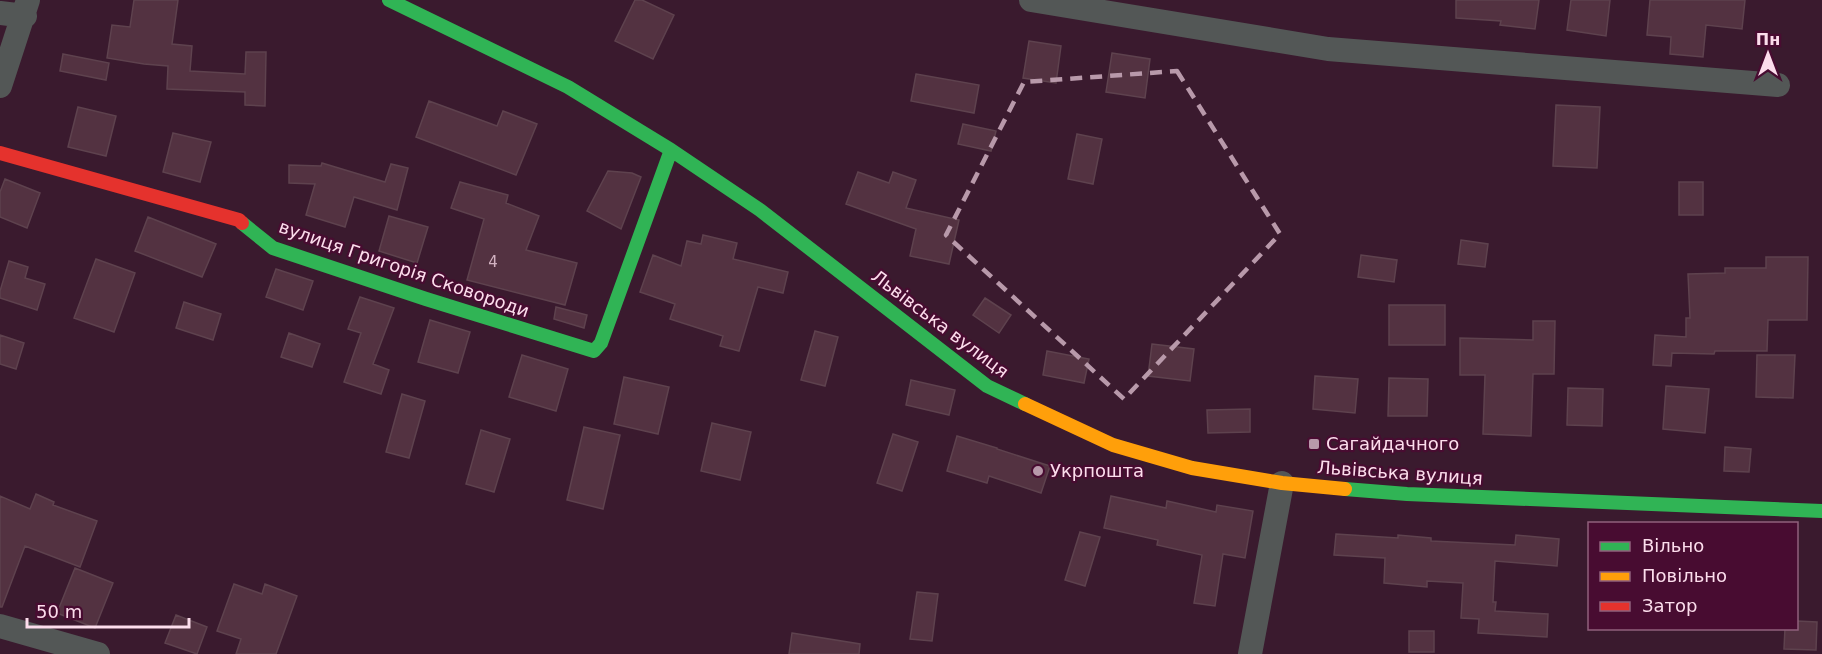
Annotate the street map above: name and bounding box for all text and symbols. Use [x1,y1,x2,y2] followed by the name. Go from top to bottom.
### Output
[1738,24,1798,84] north arrow
[1756,30,1780,49] text: Пн
[276,216,532,321] street label: вулиця Григорія Сковороди
[488,253,498,271] house number: 4
[868,265,1013,382] street label: Львівська вулиця
[1326,433,1459,454] place label: Сагайдачного
[1307,437,1321,451] marker: Сагайдачного
[1316,456,1484,489] street label: Львівська вулиця
[1050,460,1144,481] place label: Укрпошта
[1031,464,1045,478] marker: Укрпошта
[1588,522,1798,630] legend
[1642,535,1704,556] text: Вільно
[1642,565,1727,586] text: Повільно
[27,591,189,629] scale bar
[1642,595,1698,616] text: Затор
[36,601,82,622] text: 50 m

